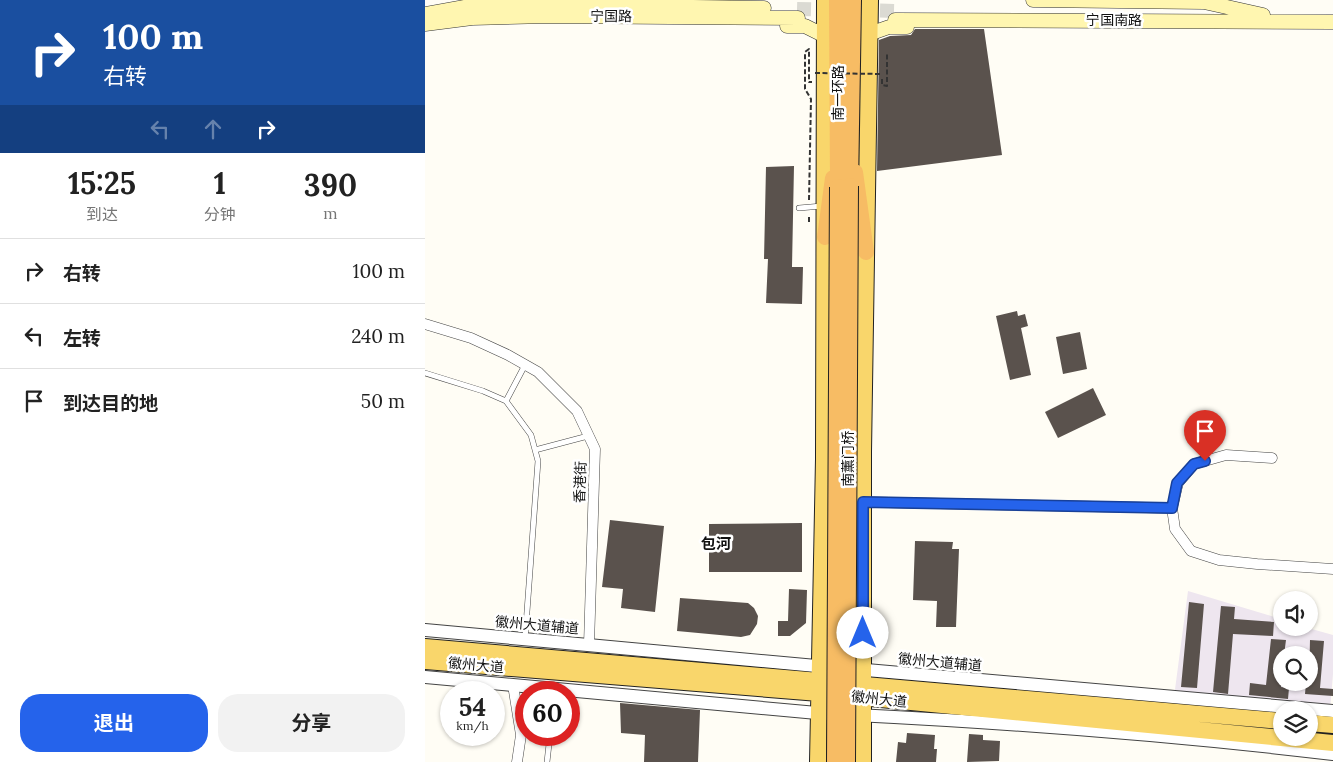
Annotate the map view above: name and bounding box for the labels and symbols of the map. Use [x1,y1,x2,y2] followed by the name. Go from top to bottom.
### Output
[590,7,632,25] street label: 宁国路
[1086,11,1142,29] street label: 宁国南路
[829,65,847,121] street label: 南一环路
[1184,410,1226,461] pin
[839,431,857,487] street label: 南薰门桥
[570,461,590,503] street label: 香港街
[701,534,731,553] district label: 包河
[836,606,888,658] position arrow
[494,612,580,638] street label: 徽州大道辅道
[897,649,983,675] street label: 徽州大道辅道
[447,654,505,676] street label: 徽州大道
[515,681,580,746] speed limit sign: 60
[850,687,908,711] street label: 徽州大道

